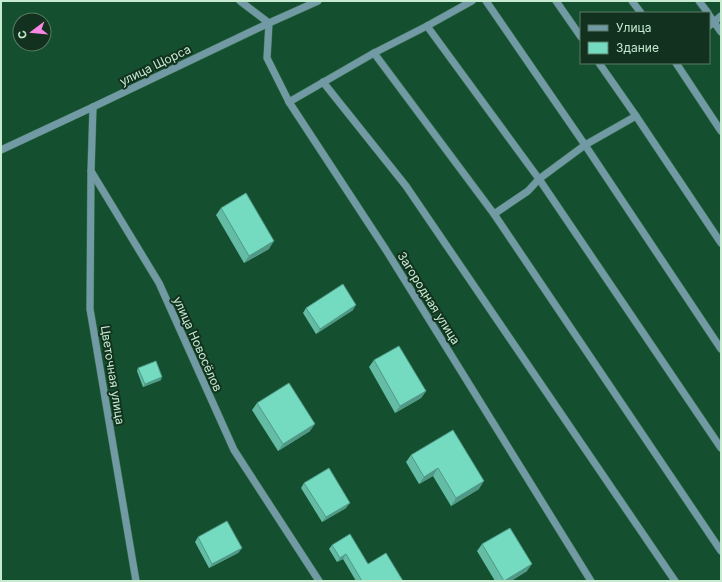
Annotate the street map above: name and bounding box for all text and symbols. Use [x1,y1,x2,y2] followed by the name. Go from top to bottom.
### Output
[12,12,52,52] north arrow
[580,12,710,64] legend
[616,20,651,35] text: Улица
[15,29,30,41] text: С
[616,40,659,55] text: Здание
[117,41,193,89] street label: улица Щорса
[394,249,464,347] street label: Загородная улица
[170,294,226,394] street label: улица Новосёлов
[98,324,128,426] street label: Цветочная улица

